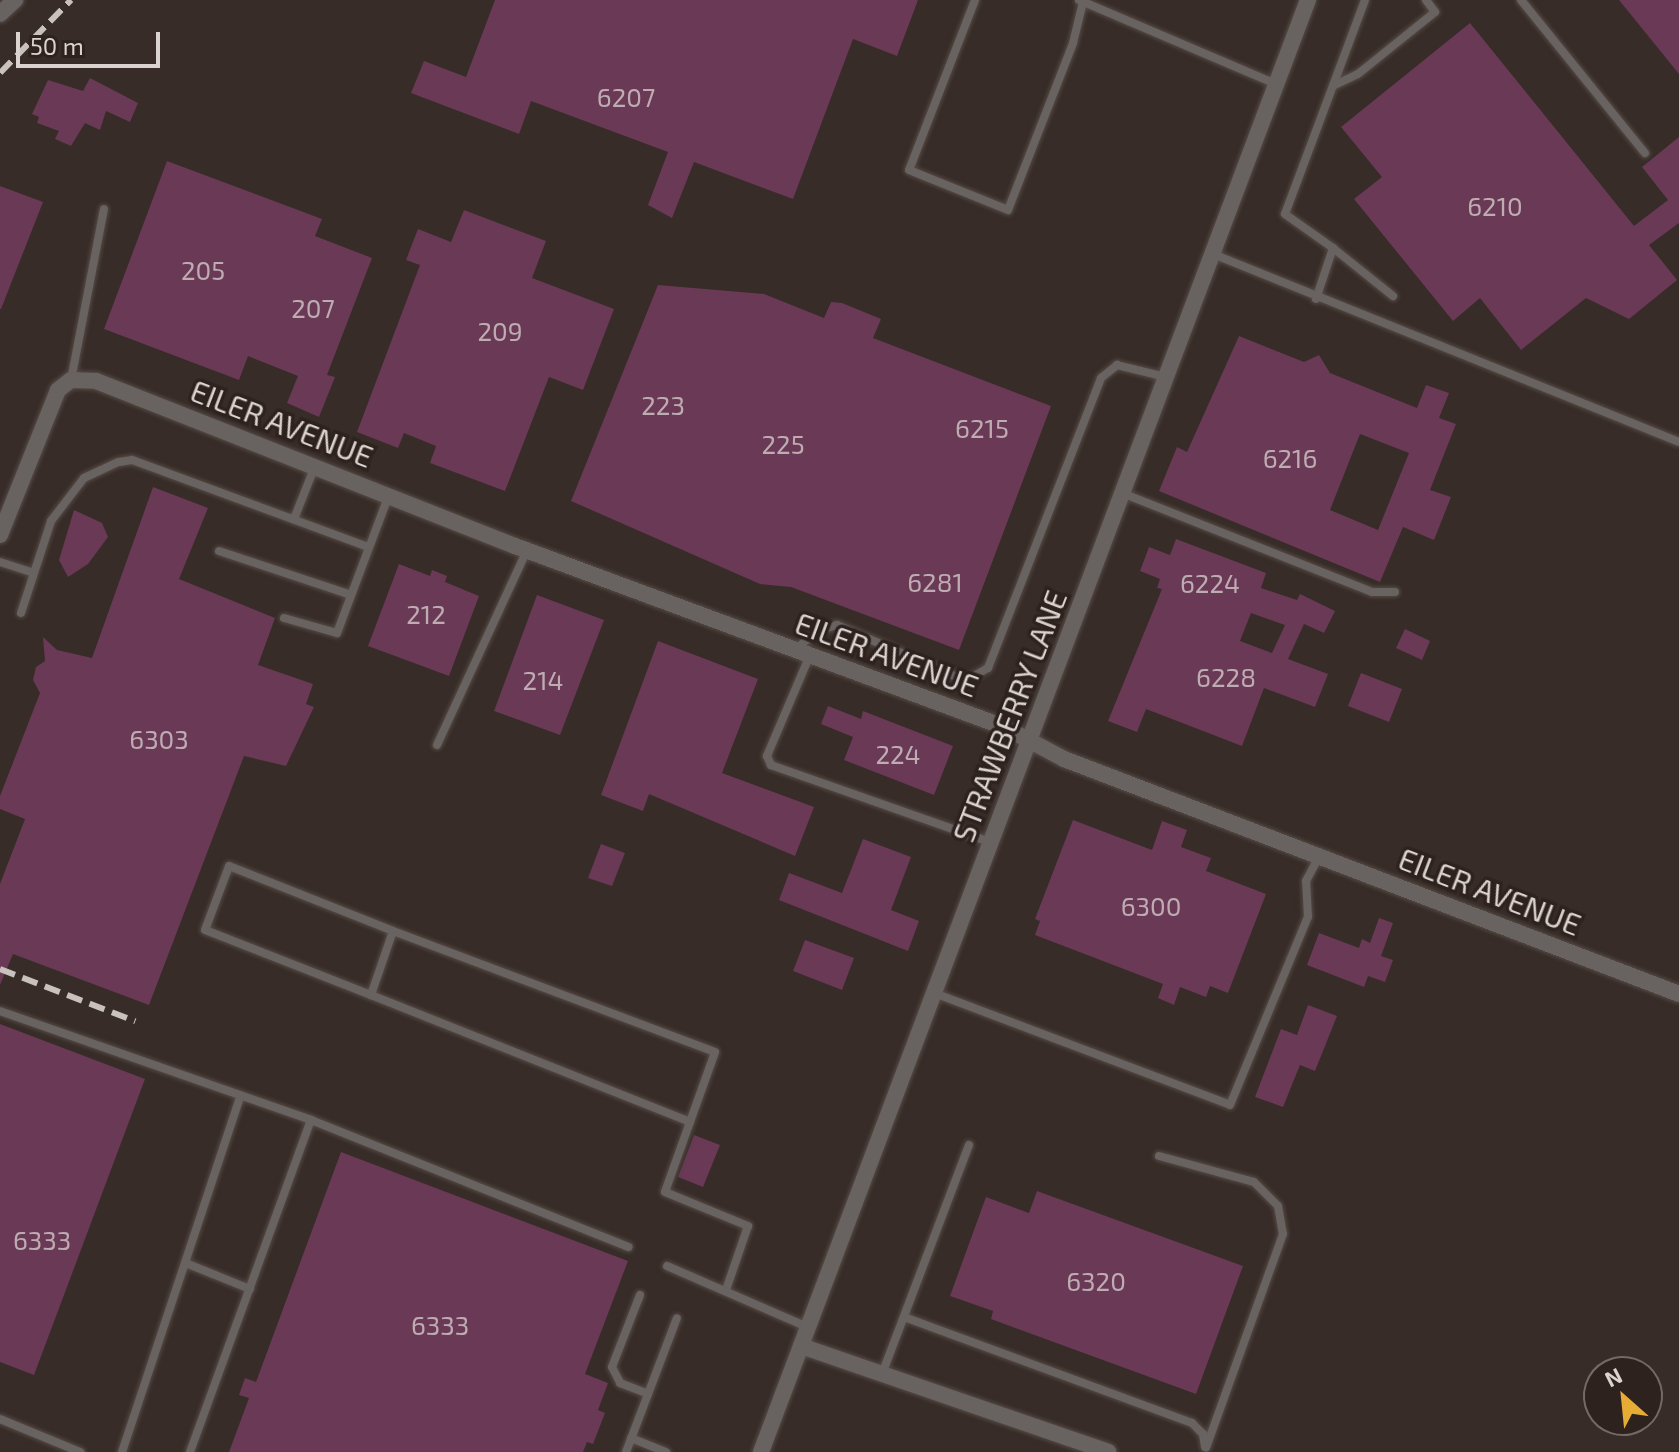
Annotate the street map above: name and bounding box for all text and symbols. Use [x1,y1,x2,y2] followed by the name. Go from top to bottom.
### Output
[20,16,164,66] scale bar
[30,31,84,60] text: 50 m
[597,81,655,113] house number: 6207
[1467,190,1523,222] house number: 6210
[181,254,225,286] house number: 205
[291,292,335,324] house number: 207
[477,315,523,347] house number: 209
[186,372,378,474] street label: EILER AVENUE
[641,389,685,421] house number: 223
[955,412,1009,444] house number: 6215
[761,428,805,460] house number: 225
[1263,442,1317,474] house number: 6216
[907,566,963,598] house number: 6281
[1180,567,1240,599] house number: 6224
[944,585,1074,847] street label: STRAWBERRY LANE
[406,598,446,630] house number: 212
[790,604,984,704] street label: EILER AVENUE
[1196,661,1256,693] house number: 6228
[523,664,563,696] house number: 214
[129,723,189,755] house number: 6303
[875,738,921,770] house number: 224
[1394,840,1586,942] street label: EILER AVENUE
[1121,890,1181,922] house number: 6300
[13,1224,71,1256] house number: 6333
[1066,1265,1126,1297] house number: 6320
[411,1309,469,1341] house number: 6333
[1583,1356,1663,1436] north arrow
[1600,1361,1626,1392] text: N

